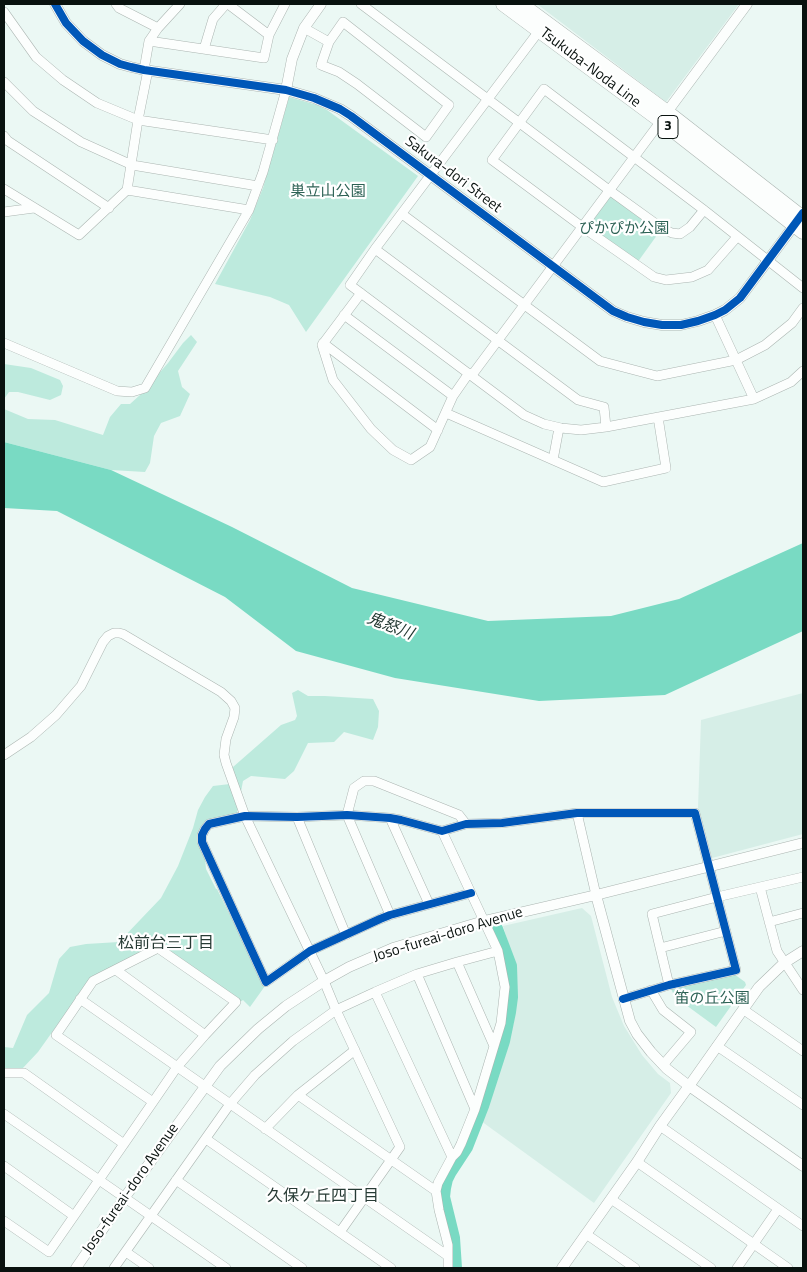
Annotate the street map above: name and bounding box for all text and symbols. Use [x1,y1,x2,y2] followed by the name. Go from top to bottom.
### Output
[536,24,644,112] street label: Tsukuba-Noda Line
[658,115,678,138] road number: 3
[401,133,505,217] street label: Sakura-dori Street
[291,183,365,201] park label: 巣立山公園
[579,220,669,238] park label: ぴかぴか公園
[364,609,416,645] water label: 鬼怒川
[371,904,525,966] street label: Joso-fureai-doro Avenue
[118,934,214,954] district label: 松前台三丁目
[675,990,749,1008] park label: 笛の丘公園
[79,1120,183,1258] street label: Joso-fureai-doro Avenue
[267,1187,379,1207] district label: 久保ケ丘四丁目

